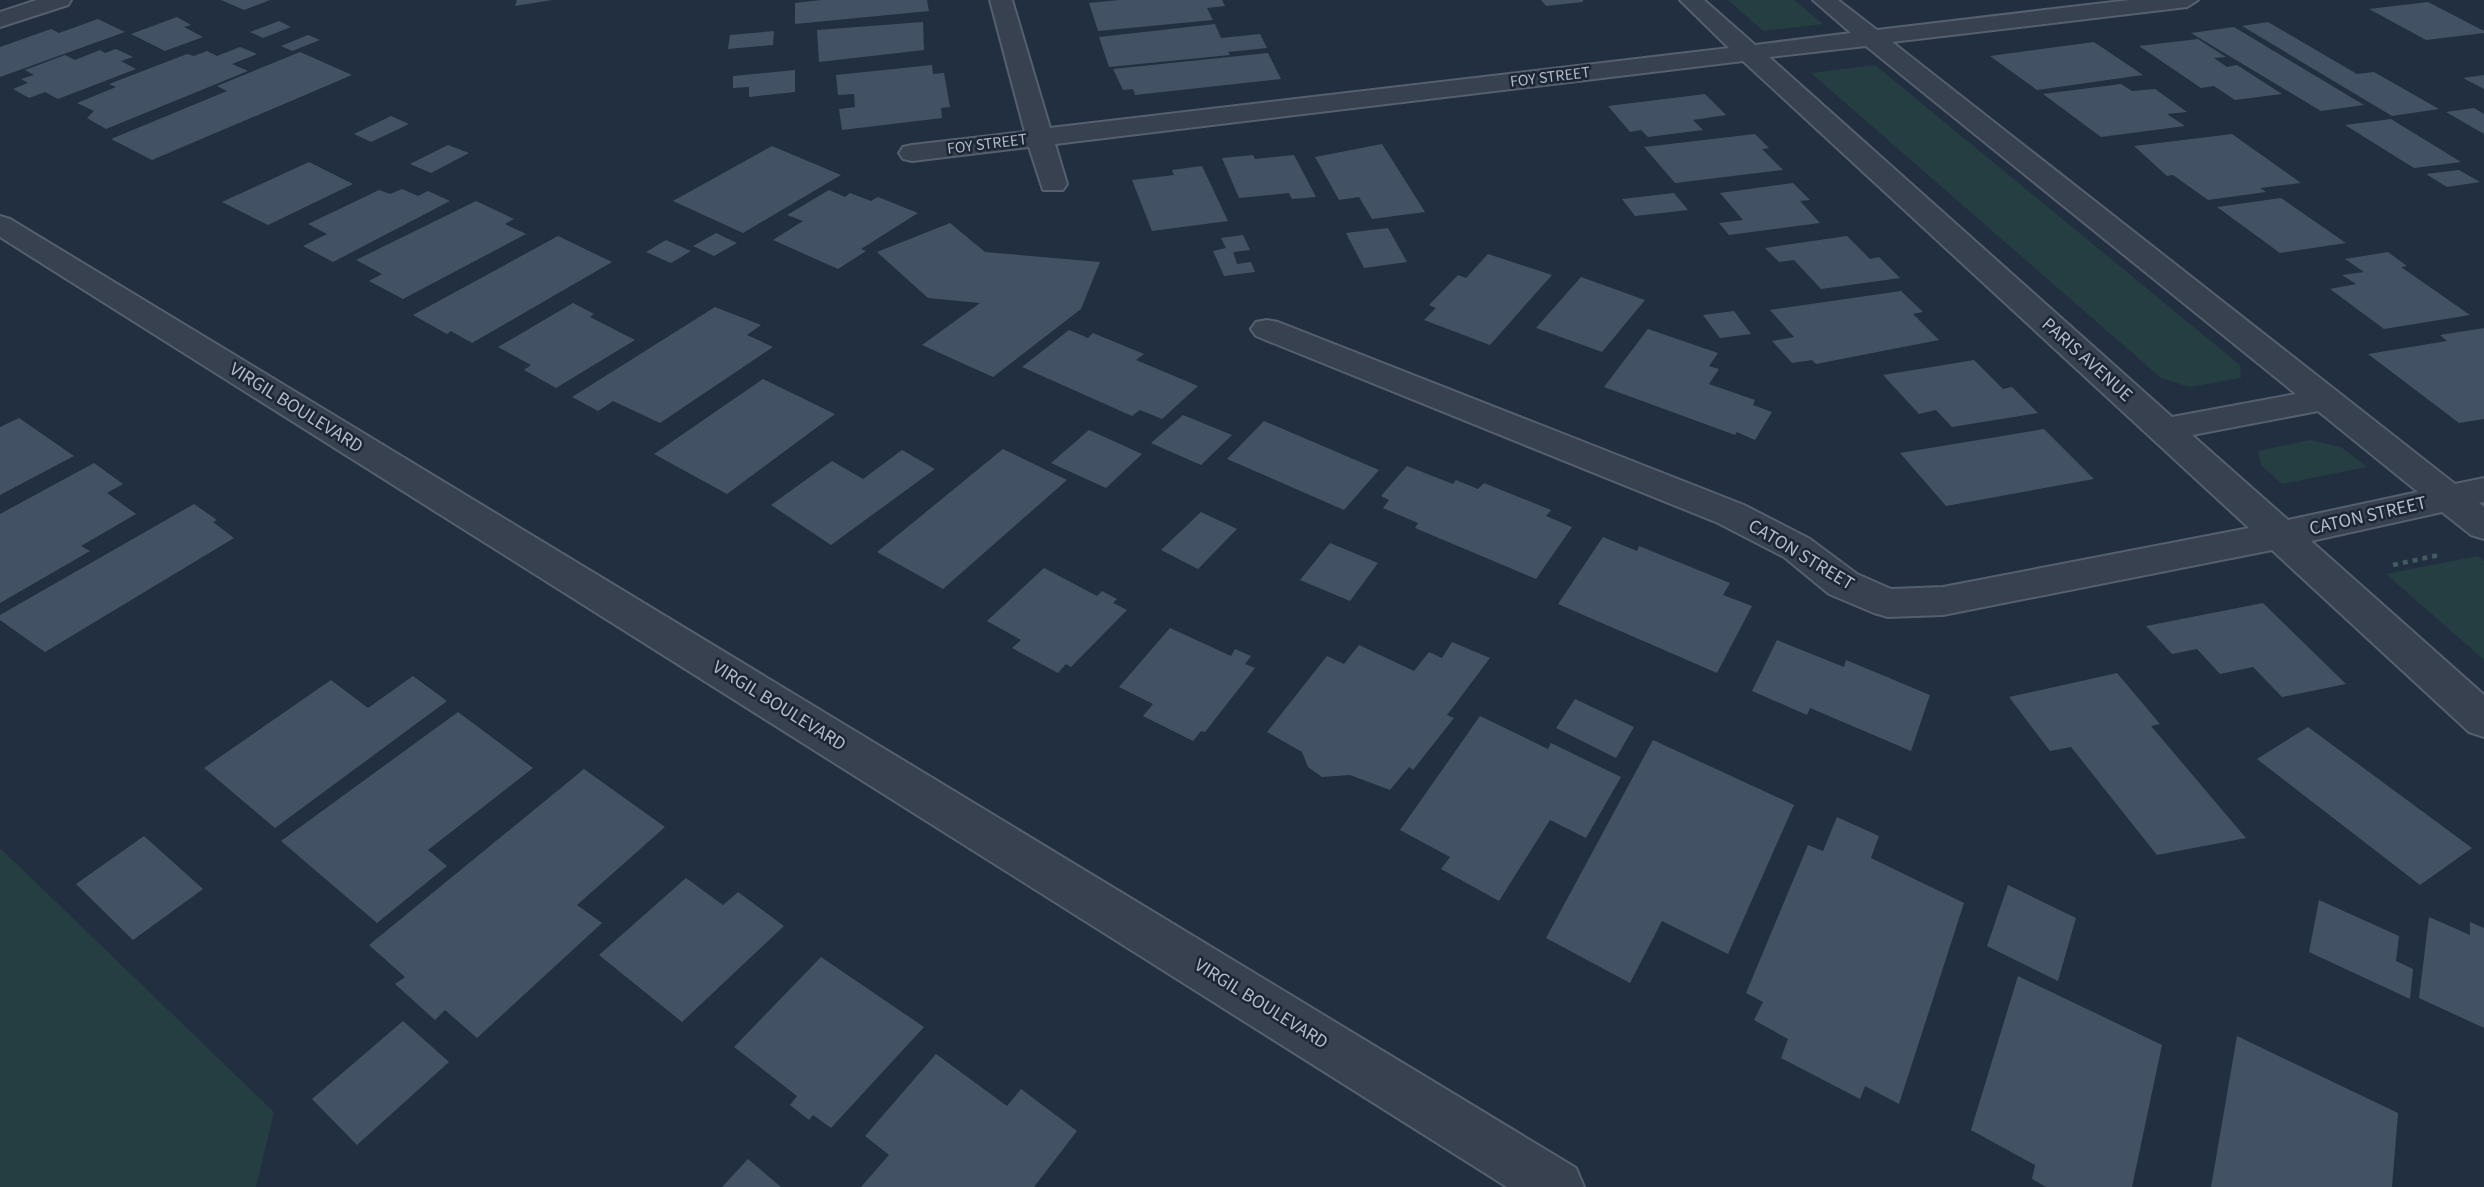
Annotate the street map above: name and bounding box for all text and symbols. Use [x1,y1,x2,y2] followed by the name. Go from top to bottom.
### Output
[1509,61,1592,93] street label: FOY STREET
[946,128,1029,160] street label: FOY STREET
[2035,312,2139,408] street label: PARIS AVENUE
[224,356,368,460] street label: VIRGIL BOULEVARD
[2307,489,2429,543] street label: CATON STREET
[1743,513,1859,597] street label: CATON STREET
[707,654,851,758] street label: VIRGIL BOULEVARD
[1189,952,1333,1056] street label: VIRGIL BOULEVARD

